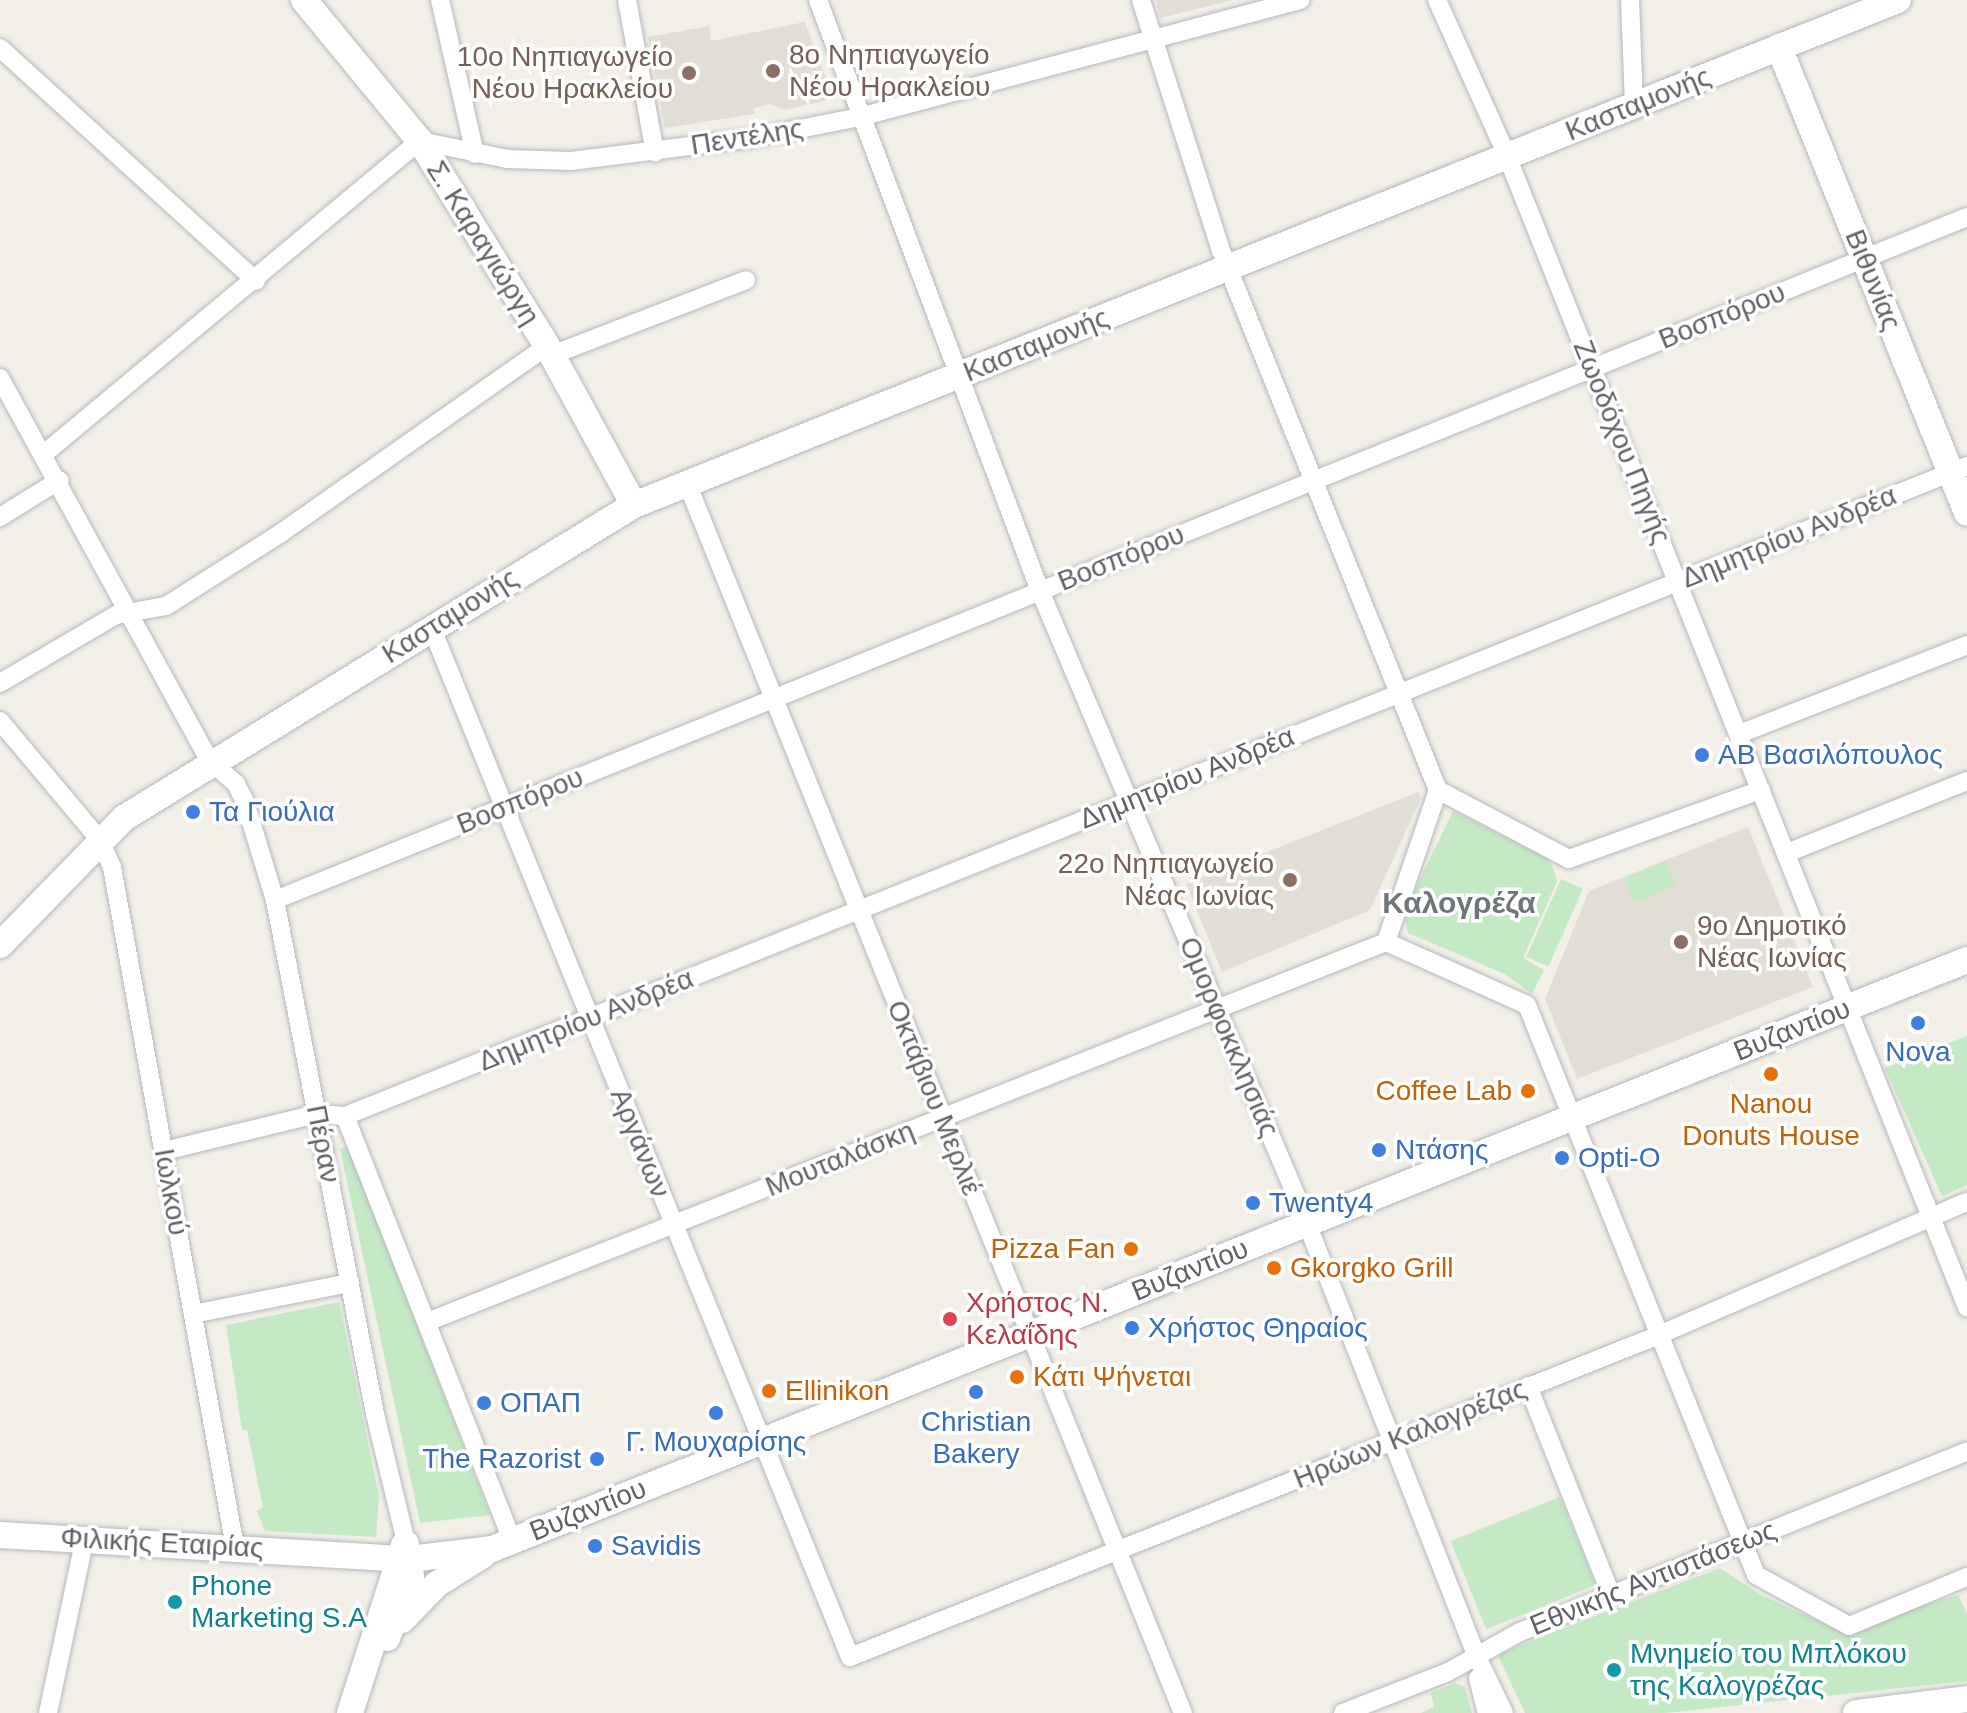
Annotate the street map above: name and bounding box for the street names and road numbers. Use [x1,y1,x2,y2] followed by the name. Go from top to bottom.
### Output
[1561,60,1715,148] street label: Κασταμονής
[688,112,806,162] street label: Πεντέλης
[419,155,547,331] street label: Σ. Καραγιώργη
[1838,225,1908,335] street label: Βιθυνίας
[1654,275,1790,357] street label: Βοσπόρου
[959,301,1113,389] street label: Κασταμονής
[1566,335,1678,549] street label: Ζωοδόχου Πηγής
[1676,478,1902,596] street label: Δημητρίου Ανδρέα
[1053,517,1189,599] street label: Βοσπόρου
[376,561,524,671] street label: Κασταμονής
[1074,719,1300,837] street label: Δημητρίου Ανδρέα
[452,760,588,842] street label: Βοσπόρου
[1172,932,1286,1142] street label: Ομορφοκκλησιάς
[473,961,699,1079] street label: Δημητρίου Ανδρέα
[1729,991,1855,1069] street label: Βυζαντίου
[880,995,988,1201] street label: Οκτάβιου Μερλιέ
[603,1084,677,1202] street label: Αργάνων
[299,1102,347,1186] street label: Πέραν
[761,1114,919,1204] street label: Μουταλάσκη
[147,1146,195,1238] street label: Ιωλκού
[1127,1231,1253,1309] street label: Βυζαντίου
[1289,1372,1531,1496] street label: Ηρώων Καλογρέζας
[525,1471,651,1549] street label: Βυζαντίου
[1524,1513,1782,1643] street label: Εθνικής Αντιστάσεως
[60,1521,264,1565] street label: Φιλικής Εταιρίας

